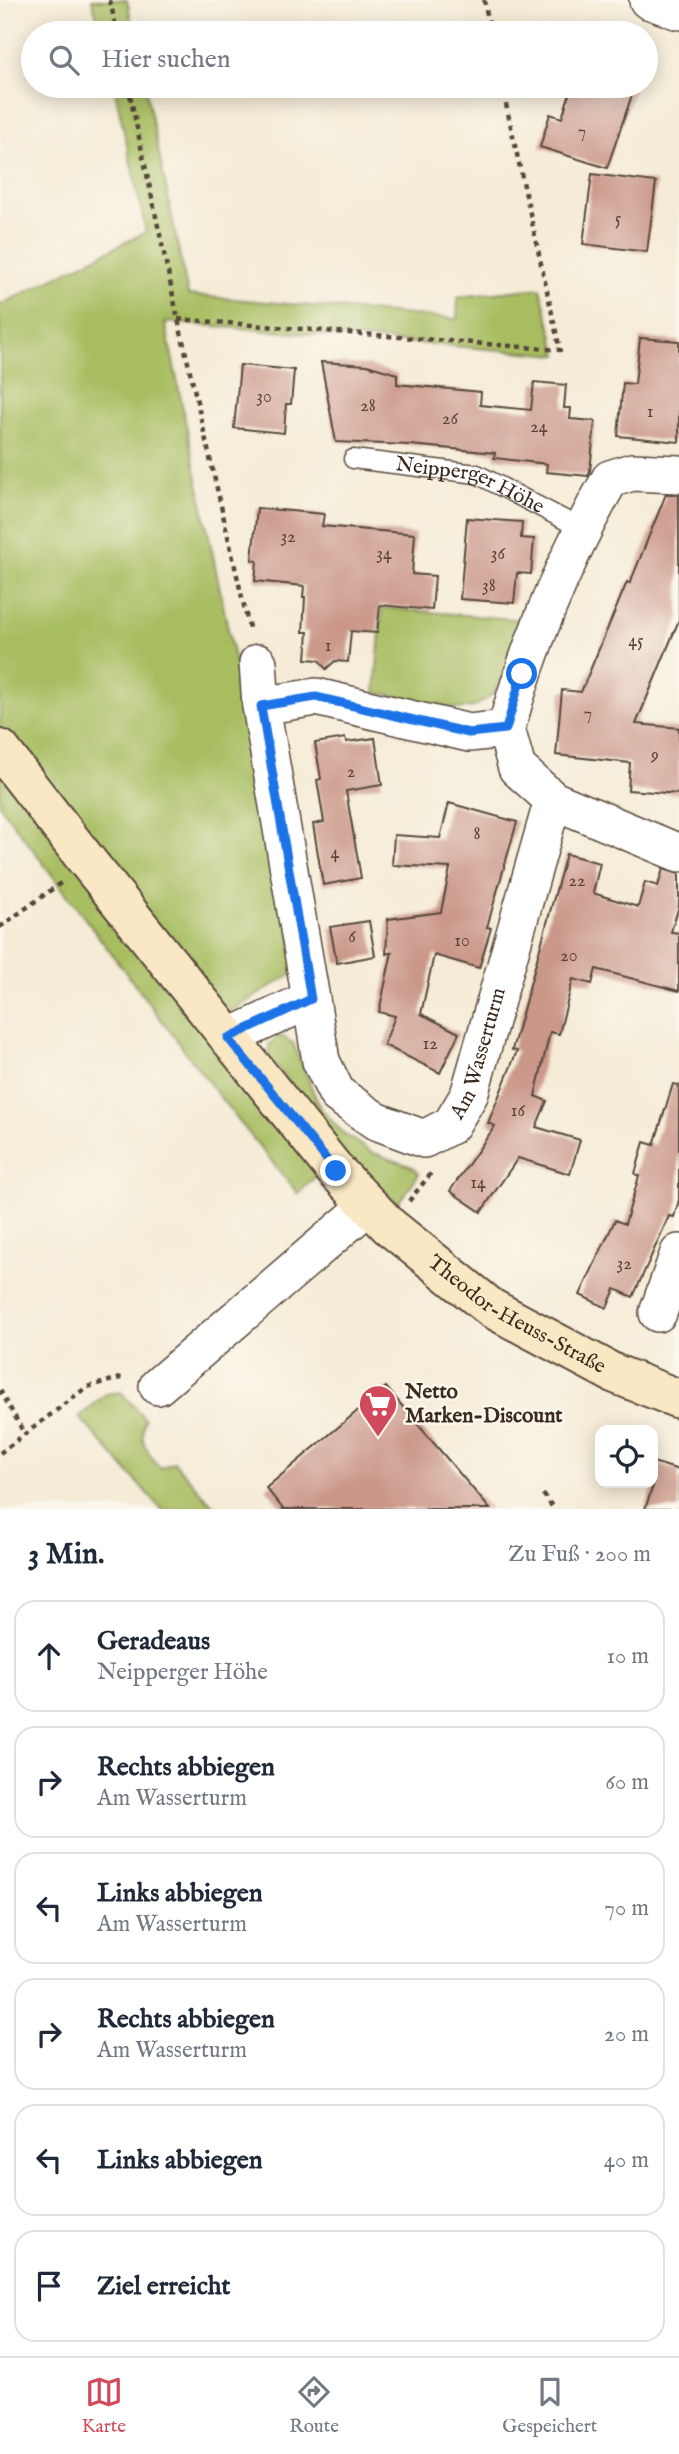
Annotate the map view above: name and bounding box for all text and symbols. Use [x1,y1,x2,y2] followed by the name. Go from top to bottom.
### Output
[21,21,658,98] search box
[45,41,83,79] icon: search
[101,43,231,76] text: Hier suchen
[578,121,586,144] house number: 7
[615,208,622,231] house number: 5
[256,386,272,409] house number: 30
[360,395,376,418] house number: 28
[647,401,653,424] house number: 1
[442,408,458,431] house number: 26
[530,416,548,439] house number: 24
[394,451,549,521] street label: Neipperger Höhe
[280,526,296,549] house number: 32
[376,543,392,566] house number: 34
[491,543,506,566] house number: 36
[482,575,496,598] house number: 38
[628,630,644,653] house number: 45
[325,635,331,658] house number: 1
[506,658,537,689] route start
[584,703,592,726] house number: 7
[650,744,659,767] house number: 9
[347,761,355,784] house number: 2
[473,823,481,846] house number: 8
[331,842,340,865] house number: 4
[569,870,585,893] house number: 22
[348,926,356,949] house number: 6
[454,930,470,953] house number: 10
[560,945,578,968] house number: 20
[443,985,512,1125] street label: Am Wasserturm
[422,1033,438,1056] house number: 12
[511,1100,526,1123] house number: 16
[320,1155,351,1186] route end
[470,1172,486,1195] house number: 14
[422,1249,611,1380] street label: Theodor-Heuss-Straße
[616,1253,632,1276] house number: 32
[404,1379,563,1430] place label: Netto Marken-Discount
[357,1383,399,1438] supermarket icon: Netto Marken-Discount
[595,1425,658,1488] map controls
[595,1425,658,1488] button: locate
[28,1536,104,1574] text: 3 Min.
[508,1540,651,1569] text: Zu Fuß · 200 m
[97,1625,210,1658] text: Geradeaus
[30,1637,68,1675] icon: ahead
[606,1642,649,1671] text: 10 m
[97,1658,268,1687] text: Neipperger Höhe
[97,1751,275,1784] text: Rechts abbiegen
[30,1763,68,1801] icon: right
[605,1768,649,1797] text: 60 m
[97,1784,247,1813] text: Am Wasserturm
[97,1877,263,1910] text: Links abbiegen
[30,1889,68,1927] icon: left
[604,1894,649,1923] text: 70 m
[97,1910,247,1939] text: Am Wasserturm
[97,2003,275,2036] text: Rechts abbiegen
[30,2015,68,2053] icon: right
[604,2020,649,2049] text: 20 m
[97,2036,247,2065] text: Am Wasserturm
[30,2141,68,2179] icon: left
[97,2144,263,2177] text: Links abbiegen
[604,2146,649,2175] text: 40 m
[30,2267,68,2305] icon: arrive
[97,2270,230,2303] text: Ziel erreicht
[82,2373,126,2439] tab: Karte
[289,2373,339,2439] tab: Route
[502,2373,597,2439] tab: Gespeichert

